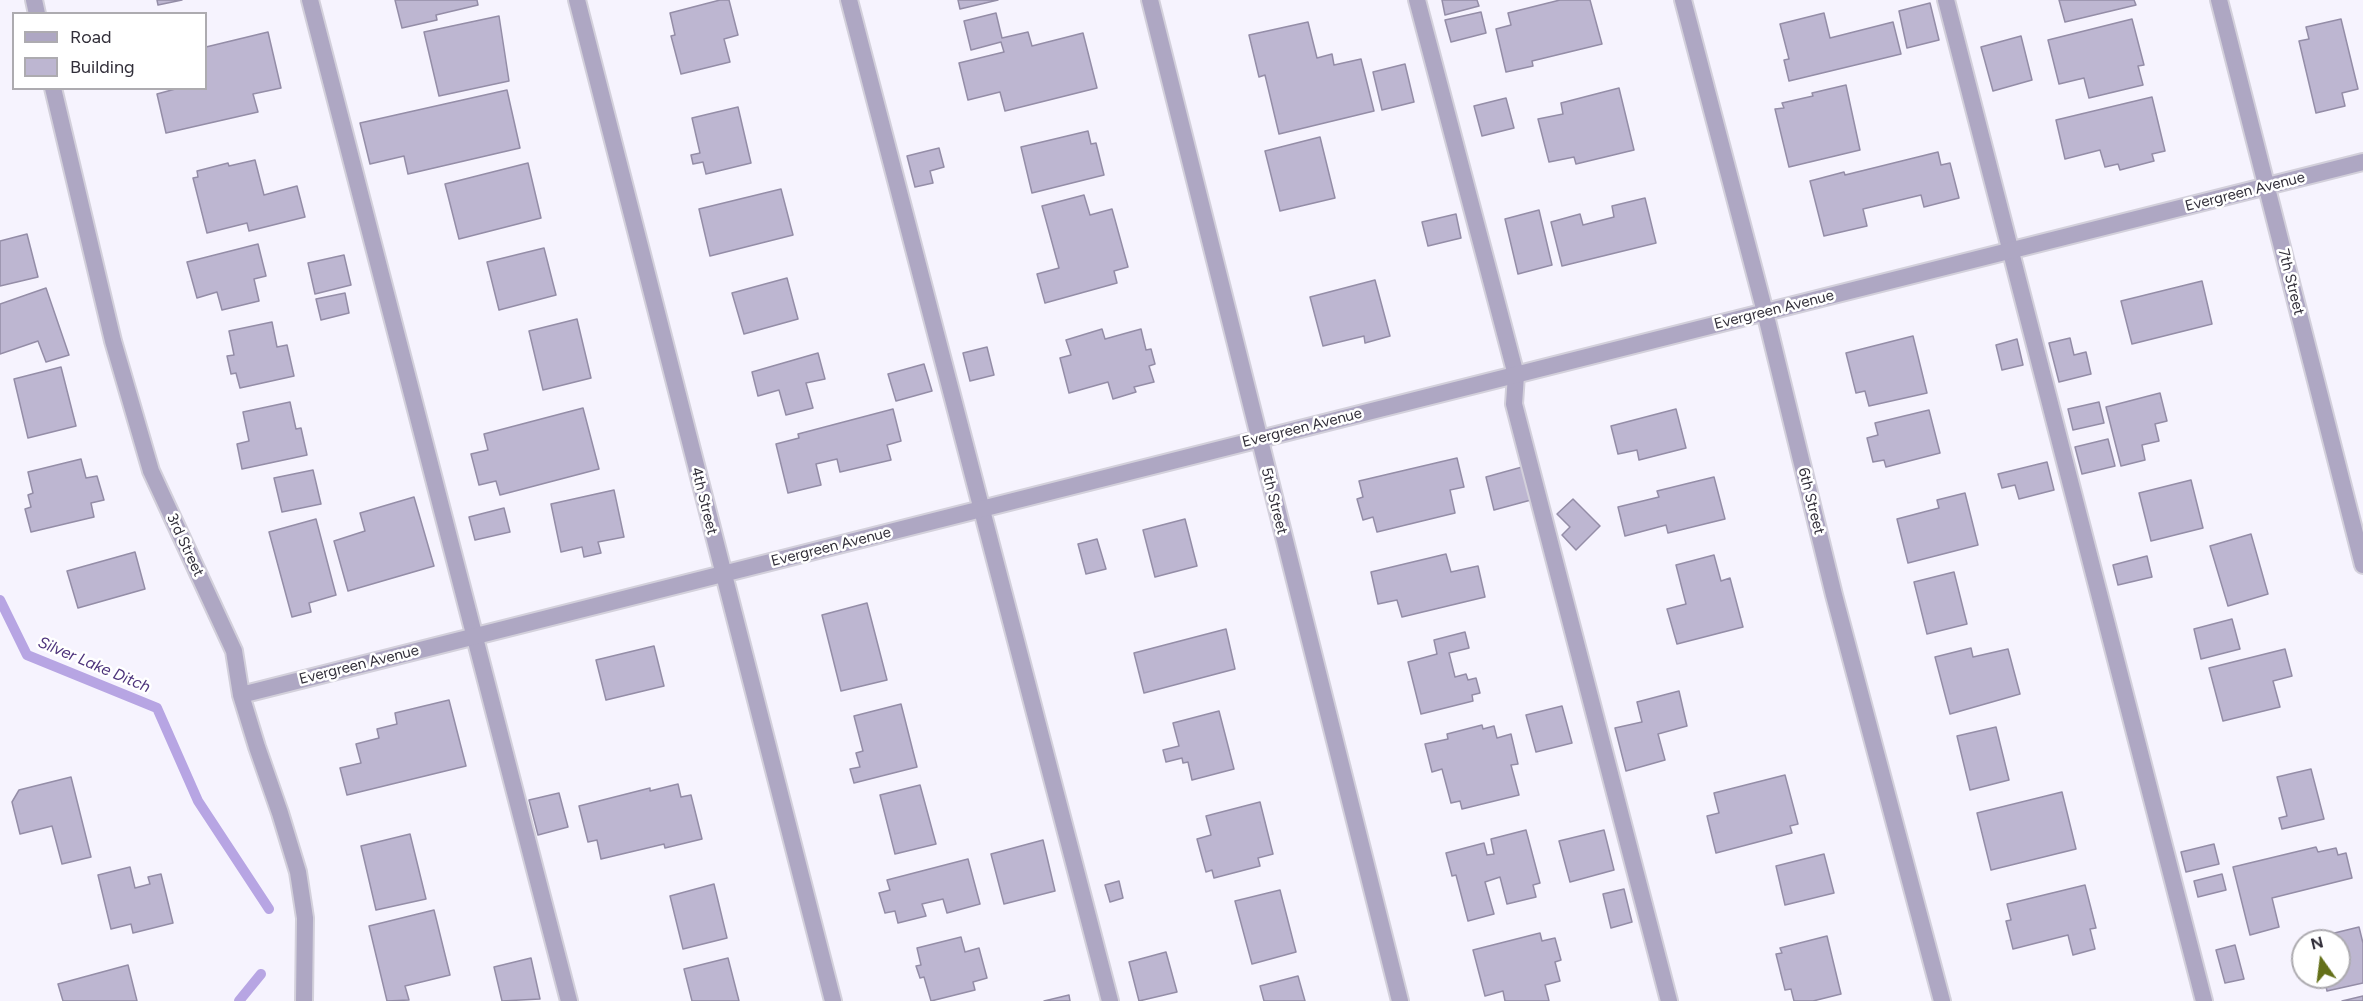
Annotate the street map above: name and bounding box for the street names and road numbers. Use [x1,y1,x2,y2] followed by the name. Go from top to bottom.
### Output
[2183,168,2307,216] street label: Evergreen Avenue
[2274,247,2308,317] street label: 7th Street
[1712,286,1836,334] street label: Evergreen Avenue
[1240,404,1364,452] street label: Evergreen Avenue
[687,465,721,537] street label: 4th Street
[1257,466,1291,536] street label: 5th Street
[1794,466,1828,536] street label: 6th Street
[163,511,207,579] street label: 3rd Street
[769,523,893,571] street label: Evergreen Avenue
[297,641,421,689] street label: Evergreen Avenue

